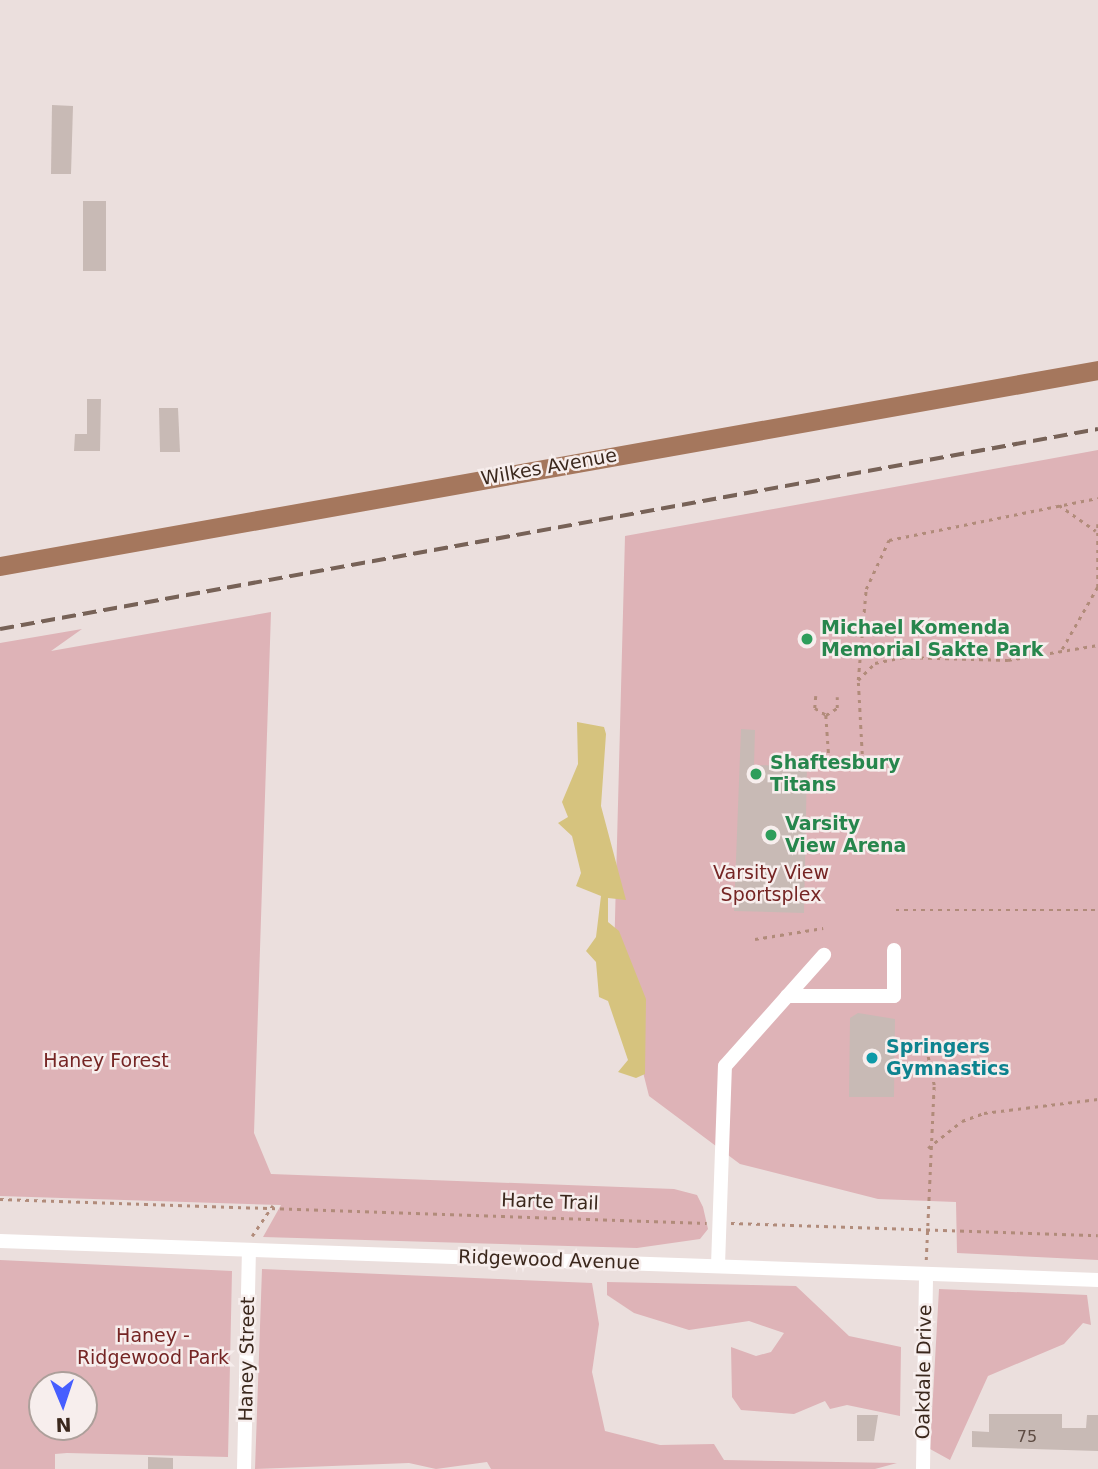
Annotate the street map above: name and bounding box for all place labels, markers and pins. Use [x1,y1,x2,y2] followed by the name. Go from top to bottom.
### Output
[821,617,1043,661] place label: Michael Komenda Memorial Sakte Park
[799,631,815,647] marker: Michael Komenda Memorial Sakte Park
[770,752,900,796] place label: Shaftesbury Titans
[748,766,764,782] marker: Shaftesbury Titans
[785,813,906,857] place label: Varsity View Arena
[763,827,779,843] marker: Varsity View Arena
[886,1036,1010,1080] place label: Springers Gymnastics
[864,1050,880,1066] marker: Springers Gymnastics

